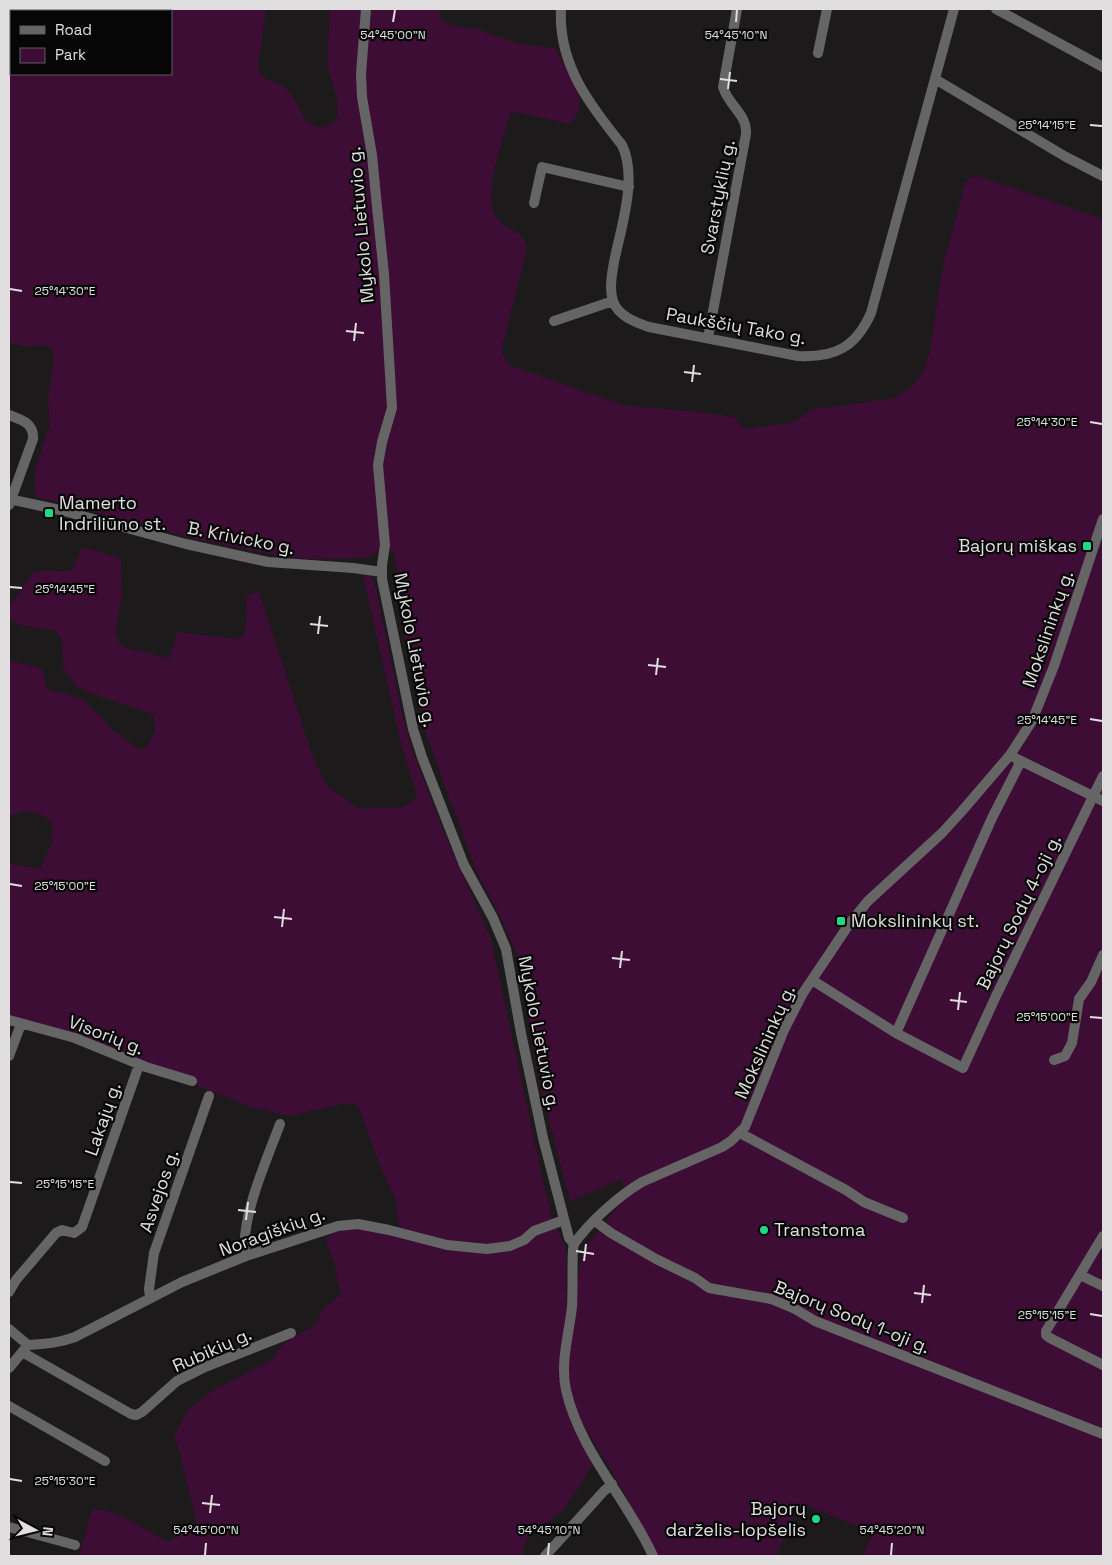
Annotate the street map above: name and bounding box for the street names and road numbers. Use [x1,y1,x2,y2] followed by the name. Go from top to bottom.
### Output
[695,138,740,256] street label: Svarstyklių g.
[342,146,379,304] street label: Mykolo Lietuvio g.
[664,302,808,349] street label: Paukščių Tako g.
[186,516,297,559] street label: B. Krivicko g.
[1017,567,1078,690] street label: Mokslininkų g.
[389,571,442,729] street label: Mykolo Lietuvio g.
[971,830,1066,993] street label: Bajorų Sodų 4-oji g.
[513,954,566,1112] street label: Mykolo Lietuvio g.
[729,981,800,1102] street label: Mokslininkų g.
[65,1010,147,1059] street label: Visorių g.
[79,1079,126,1159] street label: Lakajų g.
[134,1146,183,1235] street label: Asvejos g.
[216,1202,328,1261] street label: Noragiškių g.
[771,1275,933,1358] street label: Bajorų Sodų 1-oji g.
[169,1322,255,1377] street label: Rubikių g.

